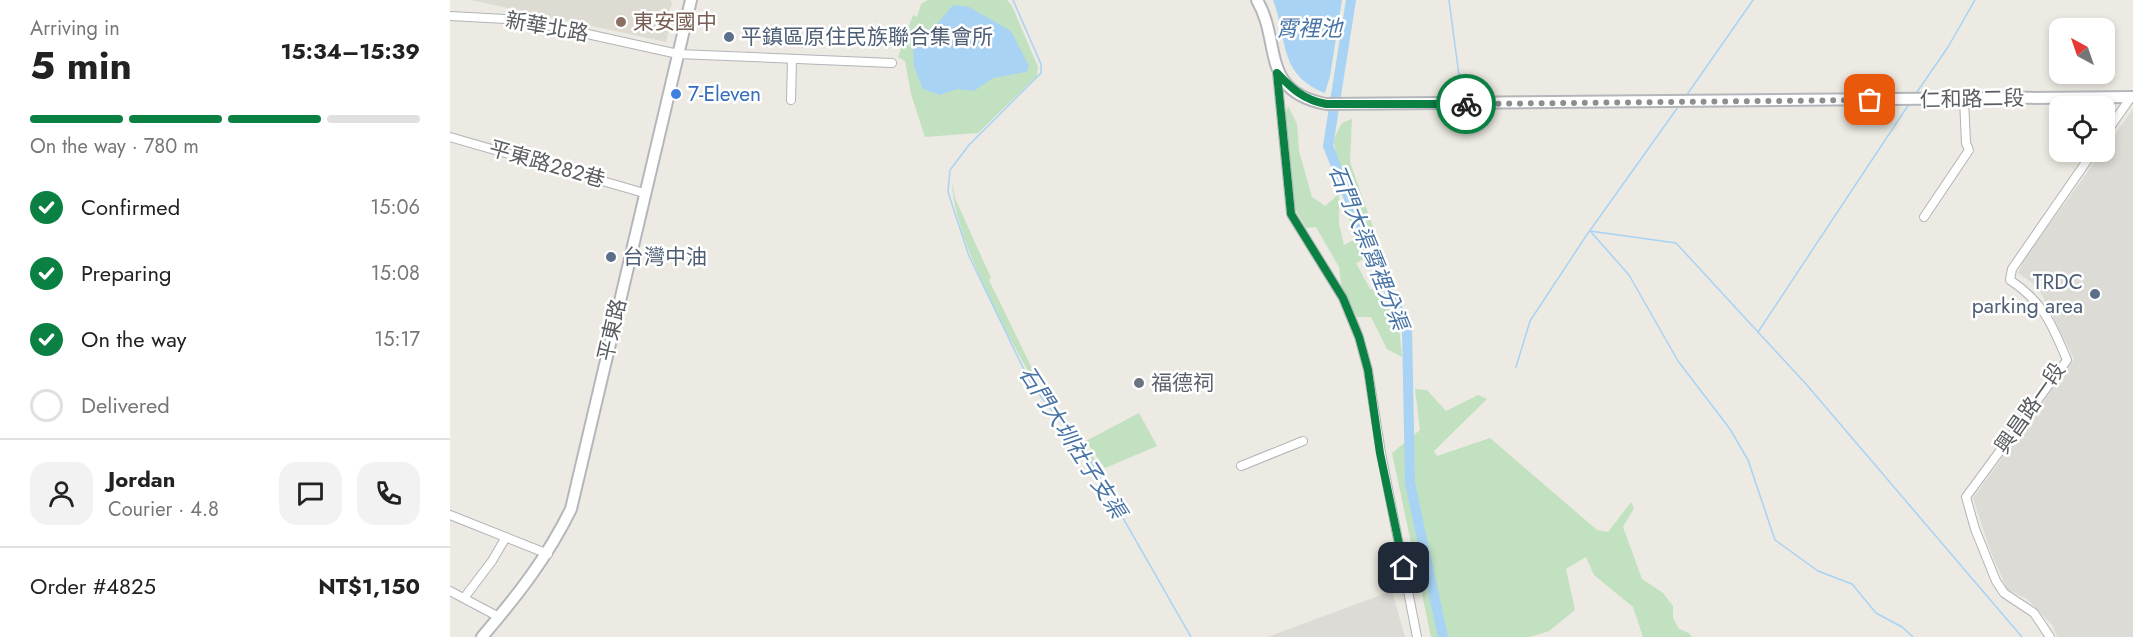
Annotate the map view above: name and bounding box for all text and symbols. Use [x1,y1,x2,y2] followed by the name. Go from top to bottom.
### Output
[503,5,591,49] street label: 新華北路
[633,7,717,37] place label: 東安國中
[1276,12,1344,44] water label: 霄裡池
[30,14,120,43] text: Arriving in
[614,15,628,29] marker: 東安國中
[2049,18,2115,84] north arrow
[2049,18,2115,162] map controls
[741,22,993,52] place label: 平鎮區原住民族聯合集會所
[722,30,736,44] marker: 平鎮區原住民族聯合集會所
[280,35,420,67] text: 15:34–15:39
[30,37,132,94] text: 5 min
[1436,74,1496,134] courier
[1844,74,1895,125] pin
[688,79,761,109] place label: 7-Eleven
[1853,83,1886,116] icon: bag
[1919,83,2025,115] street label: 仁和路二段
[669,87,683,101] marker: 7-Eleven
[1450,88,1483,121] icon: bike
[2049,96,2115,162] button: locate
[30,132,199,161] text: On the way · 780 m
[485,133,609,195] street label: 平東路282巷
[1321,159,1418,337] water label: 石門大渠霄裡分渠
[30,191,63,224] icon: check
[81,191,180,223] text: Confirmed
[370,193,420,222] text: 15:06
[623,242,707,272] place label: 台灣中油
[604,250,618,264] marker: 台灣中油
[30,257,63,290] icon: check
[81,257,172,289] text: Preparing
[371,259,420,288] text: 15:08
[1972,267,2083,321] place label: TRDC parking area
[2088,287,2102,301] marker: TRDC parking area
[590,296,634,364] street label: 平東路
[30,323,63,356] icon: check
[81,323,186,355] text: On the way
[374,325,420,354] text: 15:17
[1988,356,2072,460] street label: 興昌路一段
[1012,359,1136,527] water label: 石門大圳社子支渠
[1151,368,1214,398] place label: 福德祠
[1132,376,1146,390] marker: 福德祠
[81,389,170,421] text: Delivered
[30,462,93,525] button: person
[279,462,342,525] button: chat
[357,462,420,525] button: phone
[108,463,175,495] text: Jordan
[108,495,219,524] text: Courier · 4.8
[1378,542,1429,593] pin
[1387,551,1420,584] icon: home
[30,570,156,602] text: Order #4825
[318,570,420,602] text: NT$1,150

